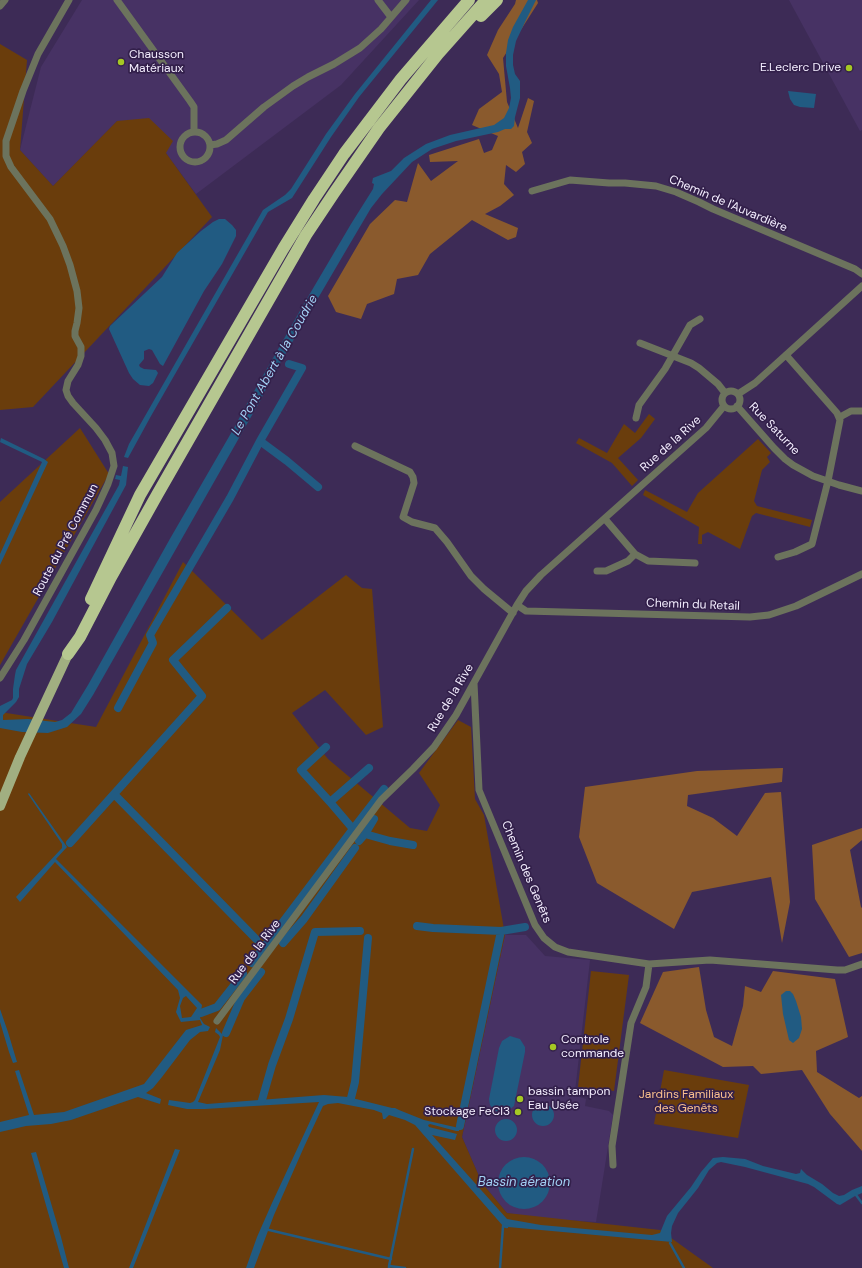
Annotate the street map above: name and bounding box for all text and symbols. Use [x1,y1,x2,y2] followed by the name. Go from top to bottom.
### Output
[129,48,184,76] place label: Chausson Matériaux
[116,57,126,67] marker: Chausson Matériaux
[760,61,841,75] place label: E.Leclerc Drive
[844,63,854,73] marker: E.Leclerc Drive
[667,173,789,235] street label: Chemin de l'Auvardière
[228,292,322,438] water label: Le Pont Abert à la Coudrie
[746,400,802,458] street label: Rue Saturne
[638,413,704,475] street label: Rue de la Rive
[30,481,102,599] street label: Route du Pré Commun
[646,596,740,614] street label: Chemin du Retail
[425,661,477,735] street label: Rue de la Rive
[498,819,554,925] street label: Chemin des Genêts
[226,917,284,987] street label: Rue de la Rive
[561,1033,624,1061] place label: Controle commande
[548,1042,558,1052] marker: Controle commande
[528,1085,610,1113] place label: bassin tampon Eau Usée
[639,1088,733,1116] park label: Jardins Familiaux des Genêts
[515,1094,525,1104] marker: bassin tampon Eau Usée
[424,1105,510,1119] place label: Stockage FeCl3
[513,1107,523,1117] marker: Stockage FeCl3
[478,1175,570,1191] water label: Bassin aération

